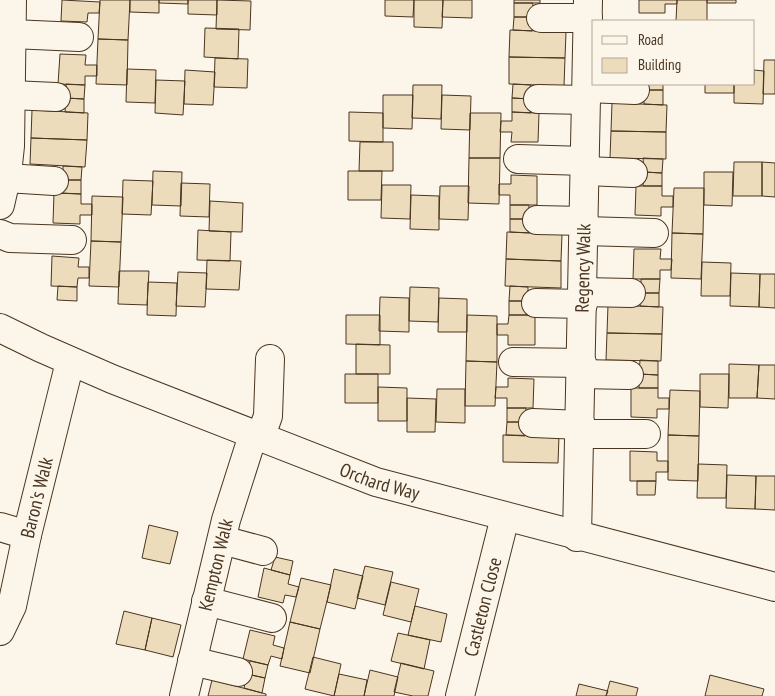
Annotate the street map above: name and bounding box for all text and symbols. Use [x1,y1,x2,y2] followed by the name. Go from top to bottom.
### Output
[592,20,755,85] legend
[638,30,664,49] text: Road
[638,55,681,74] text: Building
[570,223,595,313] street label: Regency Walk
[15,454,58,540] street label: Baron's Walk
[337,457,423,505] street label: Orchard Way
[193,516,238,613] street label: Kempton Walk
[458,555,506,659] street label: Castleton Close

